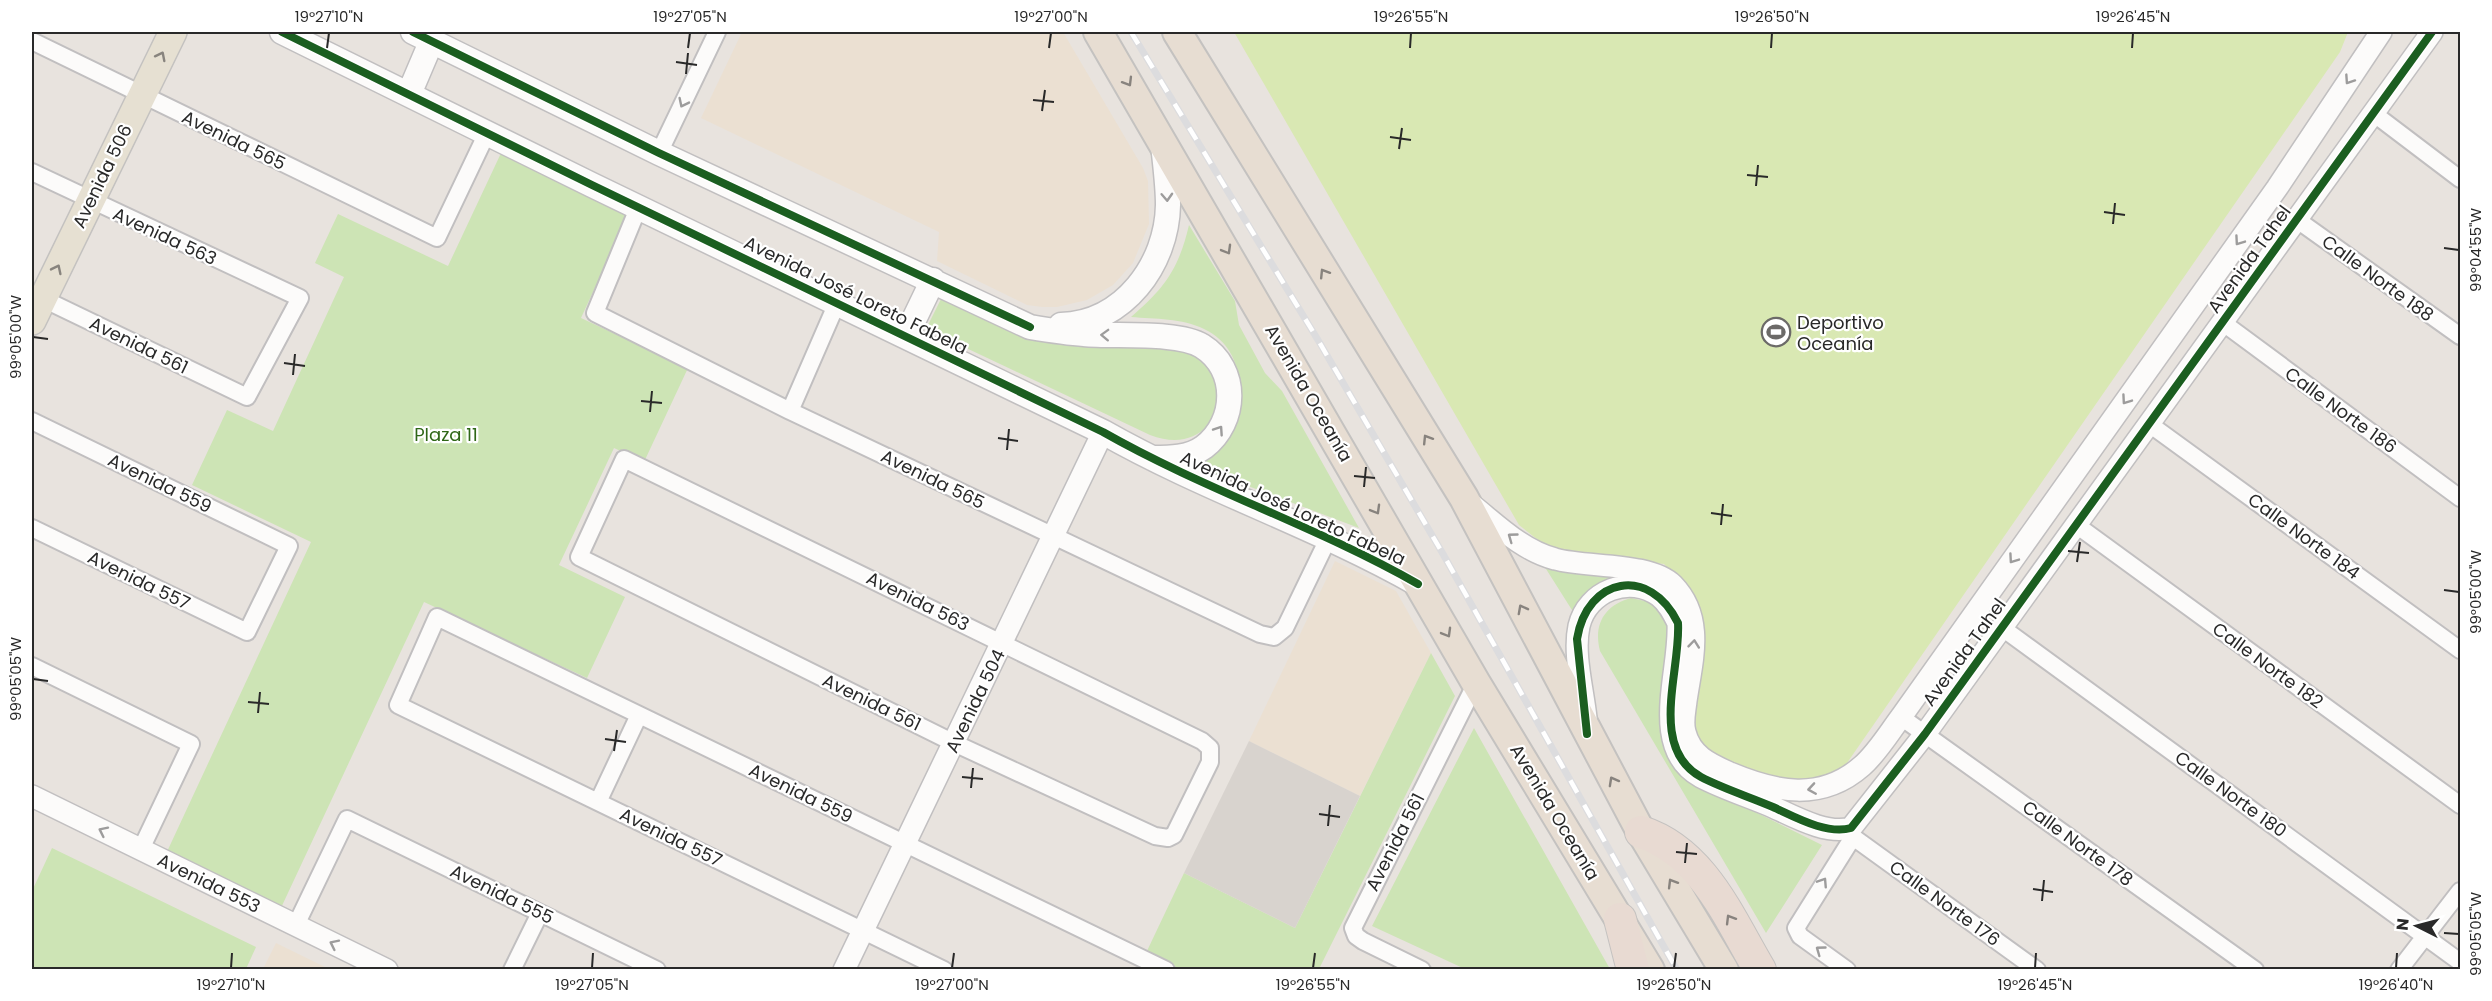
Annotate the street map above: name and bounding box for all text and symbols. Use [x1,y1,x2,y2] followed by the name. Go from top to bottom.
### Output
[295,6,363,27] text: 19°27'10"N
[653,6,727,27] text: 19°27'05"N
[1014,6,1088,27] text: 19°27'00"N
[1374,6,1448,27] text: 19°26'55"N
[1735,6,1809,27] text: 19°26'50"N
[2096,6,2170,27] text: 19°26'45"N
[154,51,165,62] one-way arrow
[2345,73,2356,84] one-way arrow
[1121,76,1133,86] one-way arrow
[678,97,690,108] one-way arrow
[178,104,290,176] street label: Avenida 565
[66,120,138,232] street label: Avenida 506
[1160,192,1173,202] one-way arrow
[2201,200,2297,318] street label: Avenida Tahel
[109,201,221,271] street label: Avenida 563
[2465,208,2486,292] text: 99°04'55"W
[2317,229,2439,327] street label: Calle Norte 188
[740,230,972,360] street label: Avenida José Loreto Fabela
[2235,235,2246,246] one-way arrow
[1219,244,1231,254] one-way arrow
[50,264,61,275] one-way arrow
[1321,268,1332,279] one-way arrow
[5,295,26,379] text: 99°05'00"W
[85,310,193,380] street label: Avenida 561
[1797,310,1884,356] place label: Deportivo Oceanía
[1760,316,1792,348] sports icon: Deportivo Oceanía
[1259,320,1359,466] street label: Avenida Oceanía
[1101,329,1110,342] one-way arrow
[2280,361,2402,459] street label: Calle Norte 186
[2122,394,2133,405] one-way arrow
[414,422,478,447] park label: Plaza 11
[1212,426,1223,437] one-way arrow
[1423,434,1434,445] one-way arrow
[877,443,989,515] street label: Avenida 565
[1176,445,1410,571] street label: Avenida José Loreto Fabela
[104,447,216,519] street label: Avenida 559
[2243,487,2365,585] street label: Calle Norte 184
[1369,504,1381,514] one-way arrow
[1508,533,1519,544] one-way arrow
[84,544,194,616] street label: Avenida 557
[2465,550,2486,634] text: 99°05'00"W
[2009,553,2020,564] one-way arrow
[862,565,974,637] street label: Avenida 563
[1916,593,2012,711] street label: Avenida Tahel
[1518,604,1529,615] one-way arrow
[2207,616,2329,714] street label: Calle Norte 182
[1440,627,1451,637] one-way arrow
[5,637,26,721] text: 99°05'05"W
[1687,640,1699,649] one-way arrow
[939,645,1011,757] street label: Avenida 504
[818,667,926,737] street label: Avenida 561
[1504,739,1606,885] street label: Avenida Oceanía
[2170,745,2292,843] street label: Calle Norte 180
[745,757,857,829] street label: Avenida 559
[1609,777,1620,787] one-way arrow
[1807,783,1816,795] one-way arrow
[1360,789,1430,895] street label: Avenida 561
[2018,794,2138,892] street label: Calle Norte 178
[616,801,726,873] street label: Avenida 557
[98,826,109,838] one-way arrow
[153,847,265,919] street label: Avenida 553
[1885,854,2005,952] street label: Calle Norte 176
[446,858,558,930] street label: Avenida 555
[1816,878,1827,889] one-way arrow
[1668,879,1680,889] one-way arrow
[2465,892,2486,976] text: 99°05'05"W
[2387,896,2447,956] north arrow
[1726,915,1737,925] one-way arrow
[2391,917,2415,932] text: N
[330,939,341,951] one-way arrow
[1815,946,1826,957] one-way arrow
[197,974,265,995] text: 19°27'10"N
[555,974,629,995] text: 19°27'05"N
[915,974,989,995] text: 19°27'00"N
[1276,974,1350,995] text: 19°26'55"N
[1637,974,1711,995] text: 19°26'50"N
[1998,974,2072,995] text: 19°26'45"N
[2359,974,2433,995] text: 19°26'40"N

